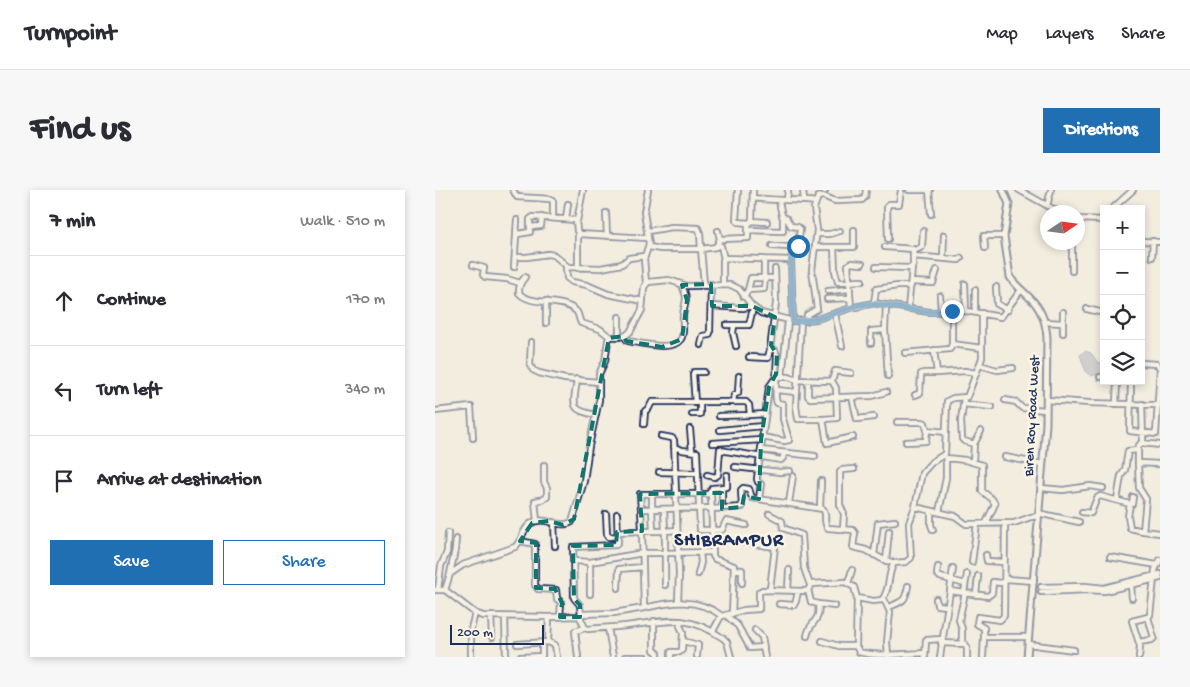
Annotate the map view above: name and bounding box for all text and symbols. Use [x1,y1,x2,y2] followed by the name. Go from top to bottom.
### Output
[25,20,116,49] text: Turnpoint
[986,24,1018,45] text: Map
[1046,24,1093,45] text: Layers
[1121,24,1165,45] text: Share
[1043,108,1160,153] button: Directions
[30,110,130,151] text: Find us
[1040,205,1085,250] north arrow
[1100,205,1145,385] map controls
[1100,205,1145,250] button: +
[50,210,95,235] text: 7 min
[300,213,385,232] text: Walk · 510 m
[787,235,810,258] route start
[1100,250,1145,295] button: −
[50,287,78,315] icon: ahead
[97,289,166,312] text: Continue
[346,291,385,310] text: 170 m
[1100,295,1145,340] button: locate
[941,300,964,323] route end
[1100,340,1145,385] button: layers
[1021,354,1045,478] street label: Biren Roy Road West
[50,377,78,405] icon: left
[97,379,161,402] text: Turn left
[345,381,385,400] text: 340 m
[50,467,78,495] icon: arrive
[97,469,261,492] text: Arrive at destination
[674,530,784,553] district label: SHIBRAMPUR
[50,540,213,585] button: Save
[223,540,385,585] button: Share
[450,622,544,645] scale bar
[457,625,493,642] text: 200 m

